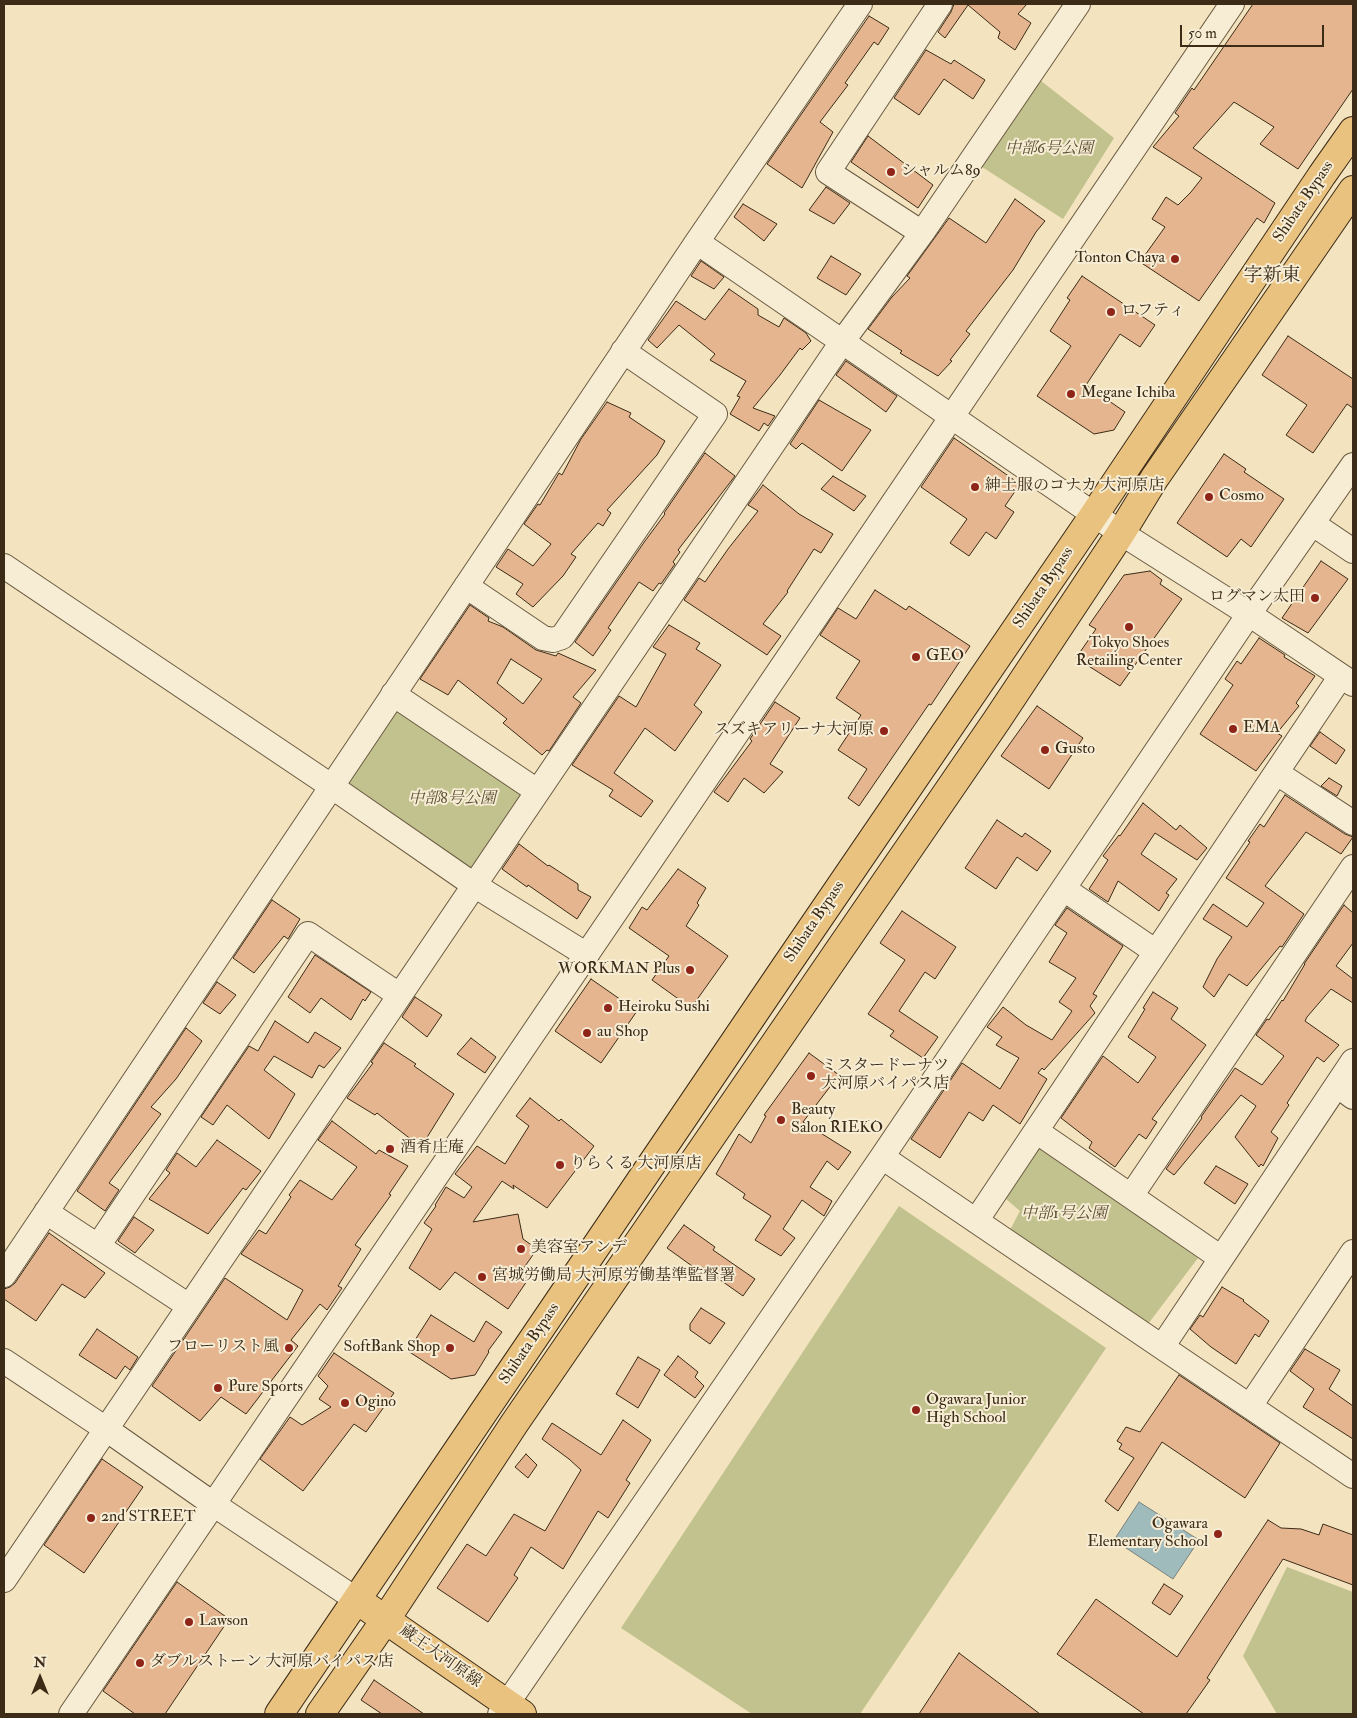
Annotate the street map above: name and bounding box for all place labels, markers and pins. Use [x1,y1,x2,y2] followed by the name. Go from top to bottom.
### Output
[901,162,981,182] place label: シャルム89
[885,166,897,178] marker: シャルム89
[1075,249,1165,269] place label: Tonton Chaya
[1169,253,1181,265] marker: Tonton Chaya
[1121,302,1185,322] place label: ロフティ
[1105,306,1117,318] marker: ロフティ
[1081,384,1175,404] place label: Megane Ichiba
[1065,388,1077,400] marker: Megane Ichiba
[985,477,1164,497] place label: 紳士服のコナカ 大河原店
[969,481,981,493] marker: 紳士服のコナカ 大河原店
[1219,487,1264,507] place label: Cosmo
[1203,491,1215,503] marker: Cosmo
[1209,588,1305,608] place label: ログマン太田
[1309,592,1321,604] marker: ログマン太田
[1123,621,1135,633] marker: Tokyo Shoes Retailing Center
[1076,634,1182,672] place label: Tokyo Shoes Retailing Center
[926,647,964,667] place label: GEO
[910,651,922,663] marker: GEO
[1243,719,1280,739] place label: EMA
[714,721,874,741] place label: スズキアリーナ大河原
[1227,723,1239,735] marker: EMA
[878,725,890,737] marker: スズキアリーナ大河原
[1055,740,1095,760] place label: Gusto
[1039,744,1051,756] marker: Gusto
[558,960,680,980] place label: WORKMAN Plus
[684,964,696,976] marker: WORKMAN Plus
[618,998,710,1018] place label: Heiroku Sushi
[602,1002,614,1014] marker: Heiroku Sushi
[597,1023,648,1043] place label: au Shop
[581,1027,593,1039] marker: au Shop
[821,1057,949,1095] place label: ミスタードーナツ 大河原バイパス店
[805,1070,817,1082] marker: ミスタードーナツ 大河原バイパス店
[791,1101,883,1139] place label: Beauty Salon RIEKO
[775,1114,787,1126] marker: Beauty Salon RIEKO
[400,1139,464,1159] place label: 酒肴庄庵
[384,1143,396,1155] marker: 酒肴庄庵
[570,1155,701,1175] place label: りらくる 大河原店
[554,1159,566,1171] marker: りらくる 大河原店
[531,1239,627,1259] place label: 美容室アンデ
[515,1243,527,1255] marker: 美容室アンデ
[492,1267,735,1287] place label: 宮城労働局 大河原労働基準監督署
[476,1271,488,1283] marker: 宮城労働局 大河原労働基準監督署
[167,1338,279,1358] place label: フローリスト風
[344,1338,440,1358] place label: SoftBank Shop
[283,1342,295,1354] marker: フローリスト風
[444,1342,456,1354] marker: SoftBank Shop
[228,1378,303,1398] place label: Pure Sports
[212,1382,224,1394] marker: Pure Sports
[926,1391,1026,1429] place label: Ogawara Junior High School
[355,1393,396,1413] place label: Ogino
[339,1397,351,1409] marker: Ogino
[910,1404,922,1416] marker: Ogawara Junior High School
[101,1508,196,1528] place label: 2nd STREET
[85,1512,97,1524] marker: 2nd STREET
[1087,1515,1208,1553] place label: Ogawara Elementary School
[1212,1528,1224,1540] marker: Ogawara Elementary School
[199,1612,248,1632] place label: Lawson
[183,1616,195,1628] marker: Lawson
[150,1653,393,1673] place label: ダブルストーン 大河原バイパス店
[134,1657,146,1669] marker: ダブルストーン 大河原バイパス店

